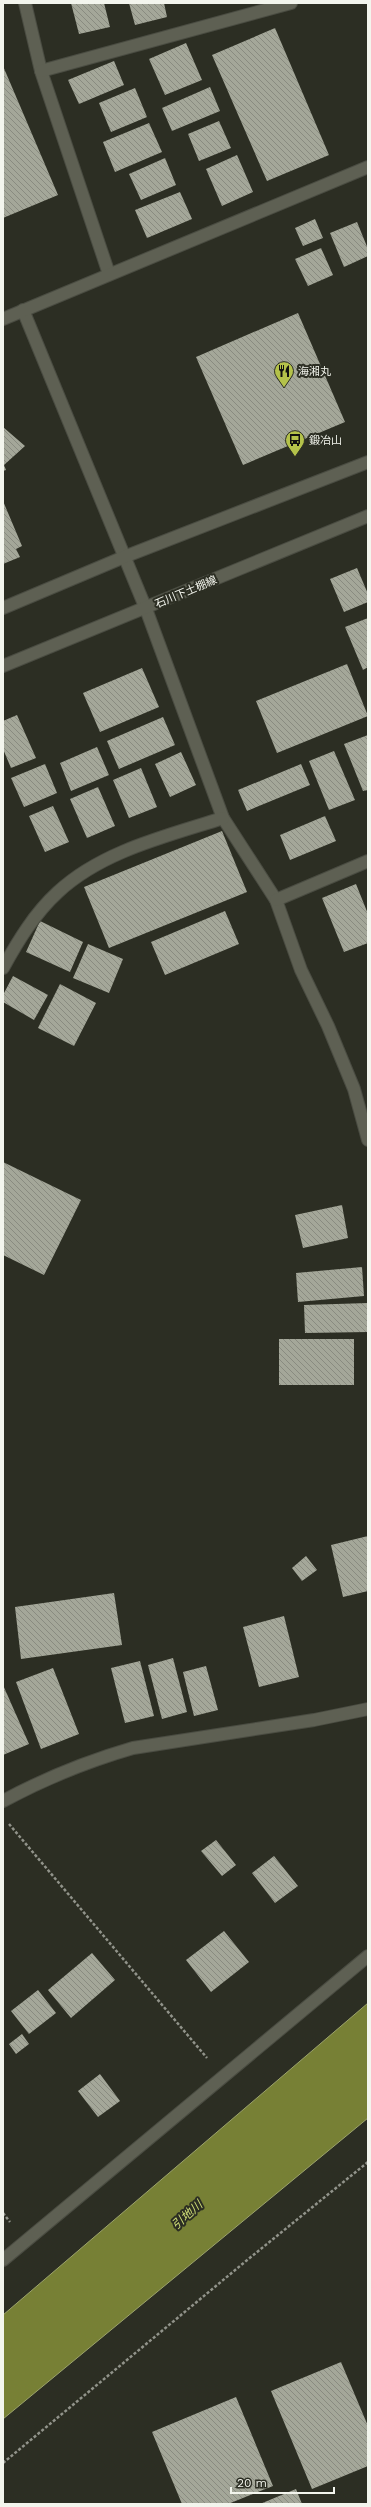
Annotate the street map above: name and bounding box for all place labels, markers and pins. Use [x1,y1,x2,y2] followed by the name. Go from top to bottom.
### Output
[273,360,295,388] restaurant icon: 海湘丸
[298,365,331,378] place label: 海湘丸
[284,429,306,457] bus stop icon: 鍛冶山
[309,434,342,447] place label: 鍛冶山

